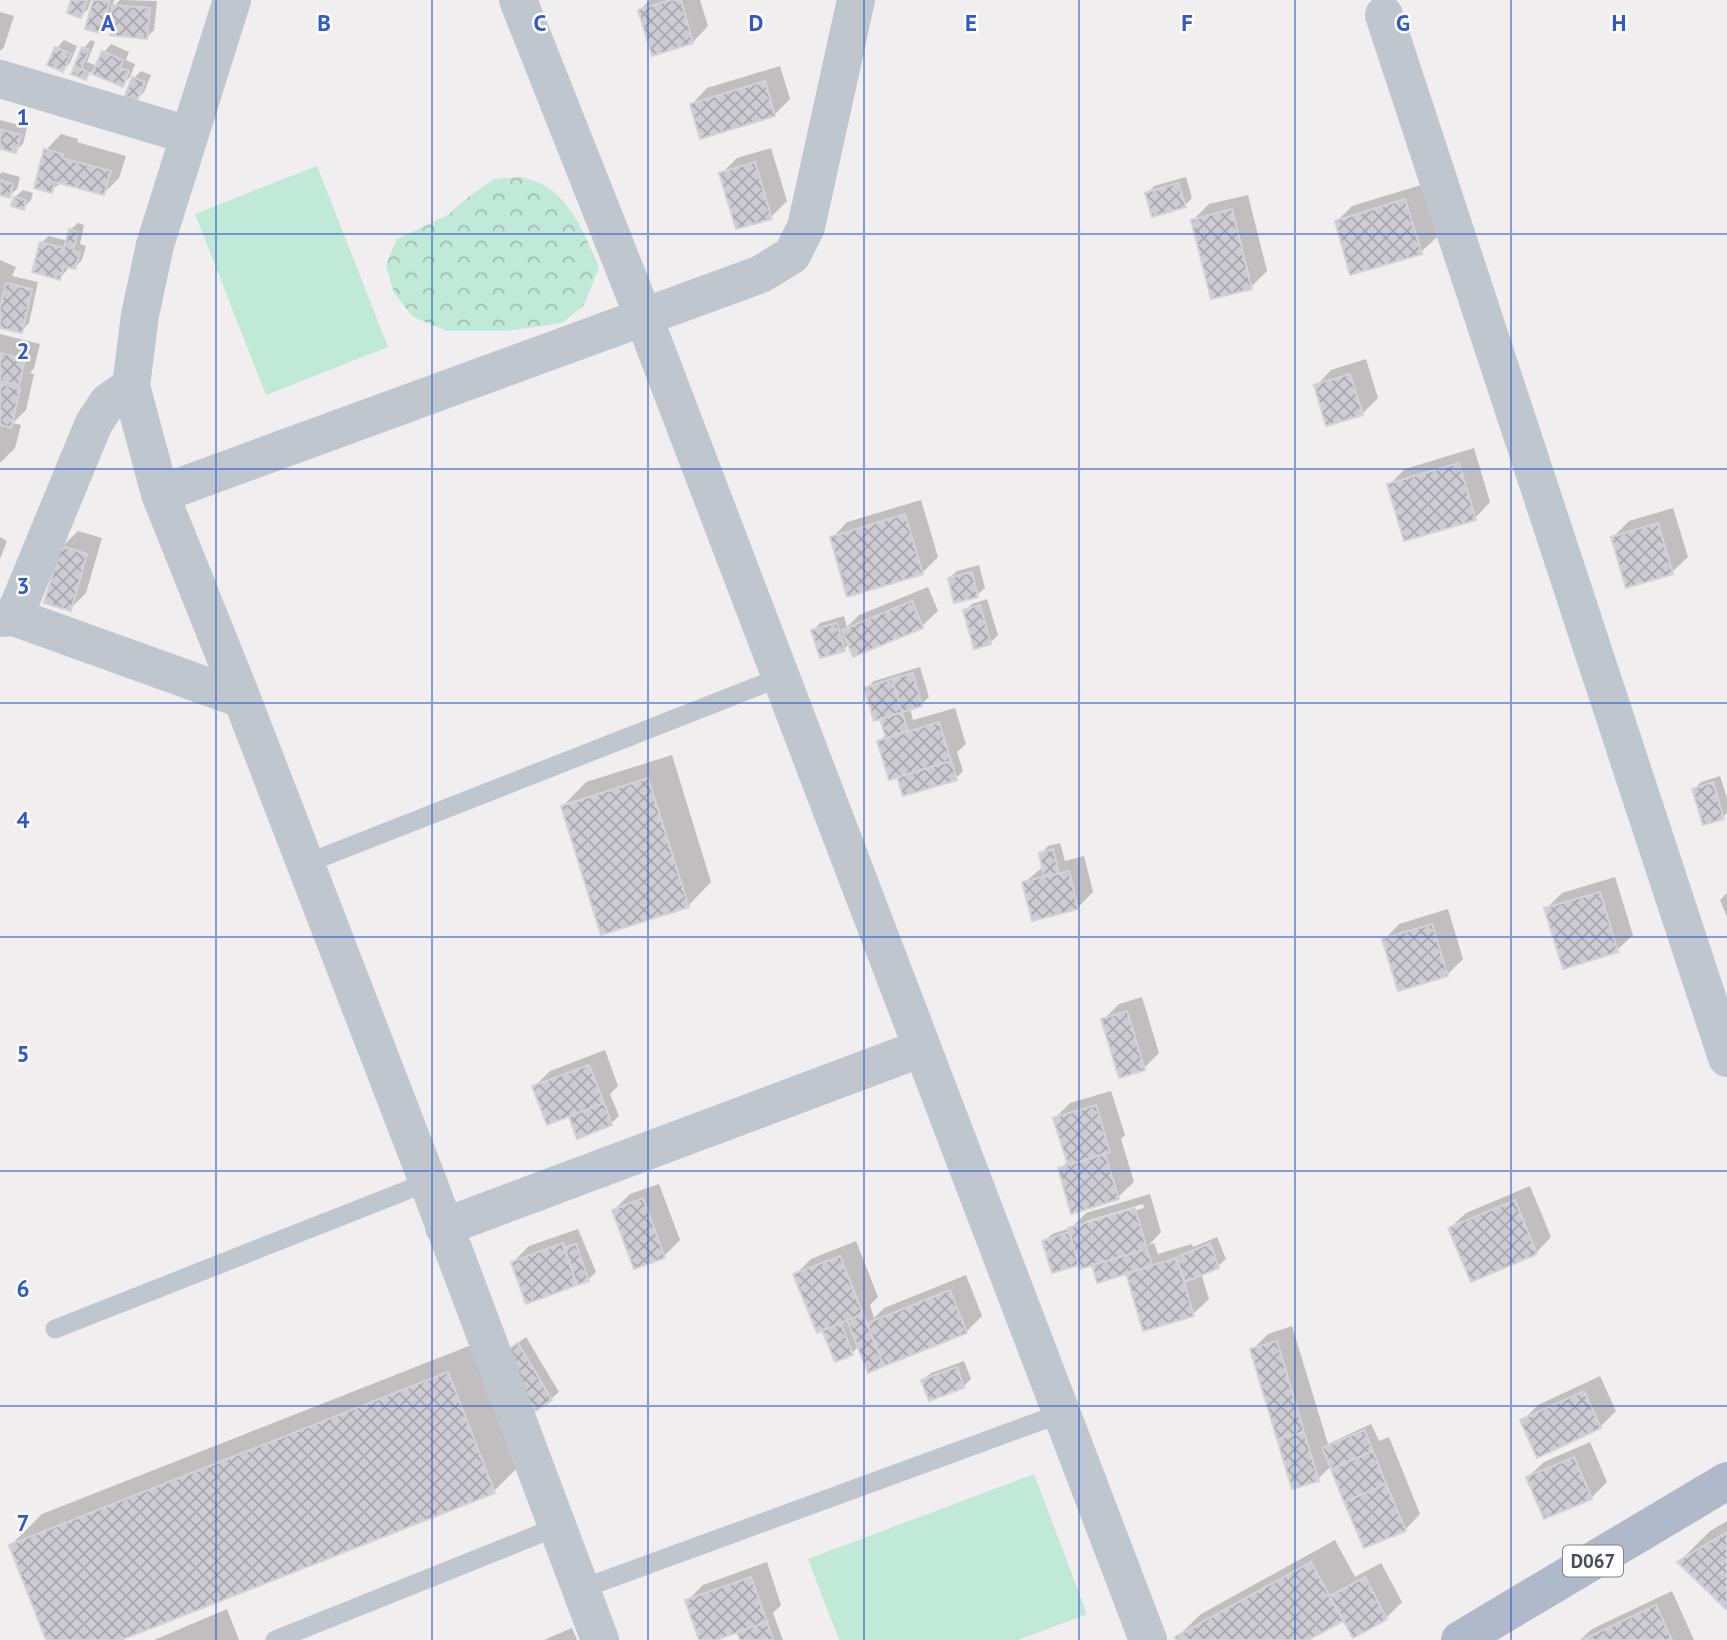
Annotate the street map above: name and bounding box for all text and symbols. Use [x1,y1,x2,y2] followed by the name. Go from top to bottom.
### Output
[101,8,115,37] text: A
[317,8,331,37] text: B
[534,8,547,37] text: C
[749,8,763,37] text: D
[965,8,977,37] text: E
[1181,8,1193,37] text: F
[1396,8,1410,37] text: G
[1612,8,1626,37] text: H
[16,102,30,131] text: 1
[16,336,30,365] text: 2
[16,571,30,600] text: 3
[16,805,30,834] text: 4
[16,1039,30,1068] text: 5
[16,1274,30,1303] text: 6
[16,1508,30,1537] text: 7
[1563,1546,1623,1576] road number: D067

